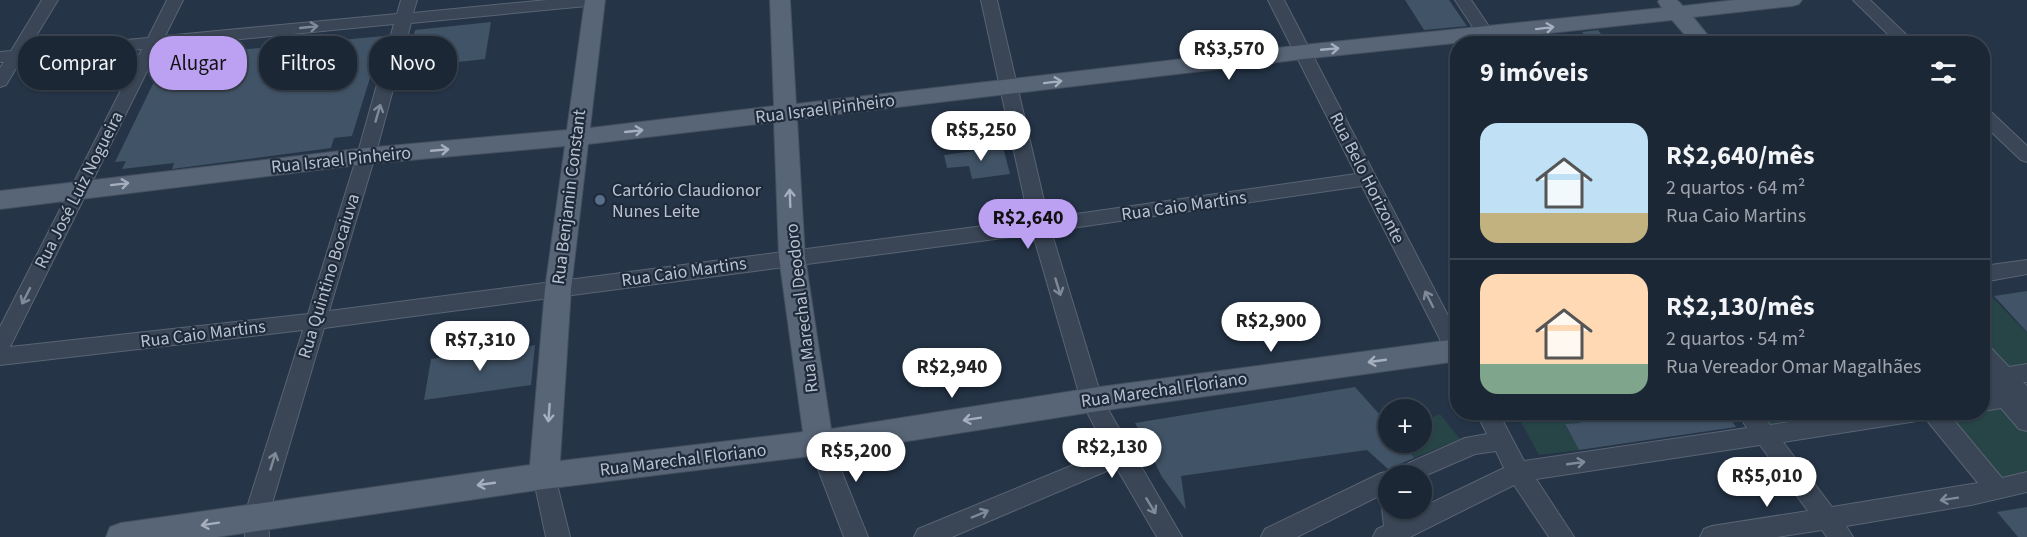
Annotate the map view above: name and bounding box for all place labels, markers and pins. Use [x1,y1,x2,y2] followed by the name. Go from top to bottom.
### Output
[1174,30,1284,81] pin: R$3,570
[926,111,1036,162] pin: R$5,250
[612,178,762,224] place label: Cartório Claudionor Nunes Leite
[593,193,607,207] marker: Cartório Claudionor Nunes Leite
[973,199,1083,250] pin: R$2,640
[1216,302,1326,353] pin: R$2,900
[425,321,535,372] pin: R$7,310
[897,348,1007,399] pin: R$2,940
[1057,428,1167,479] pin: R$2,130
[801,432,911,483] pin: R$5,200
[1712,457,1822,508] pin: R$5,010

